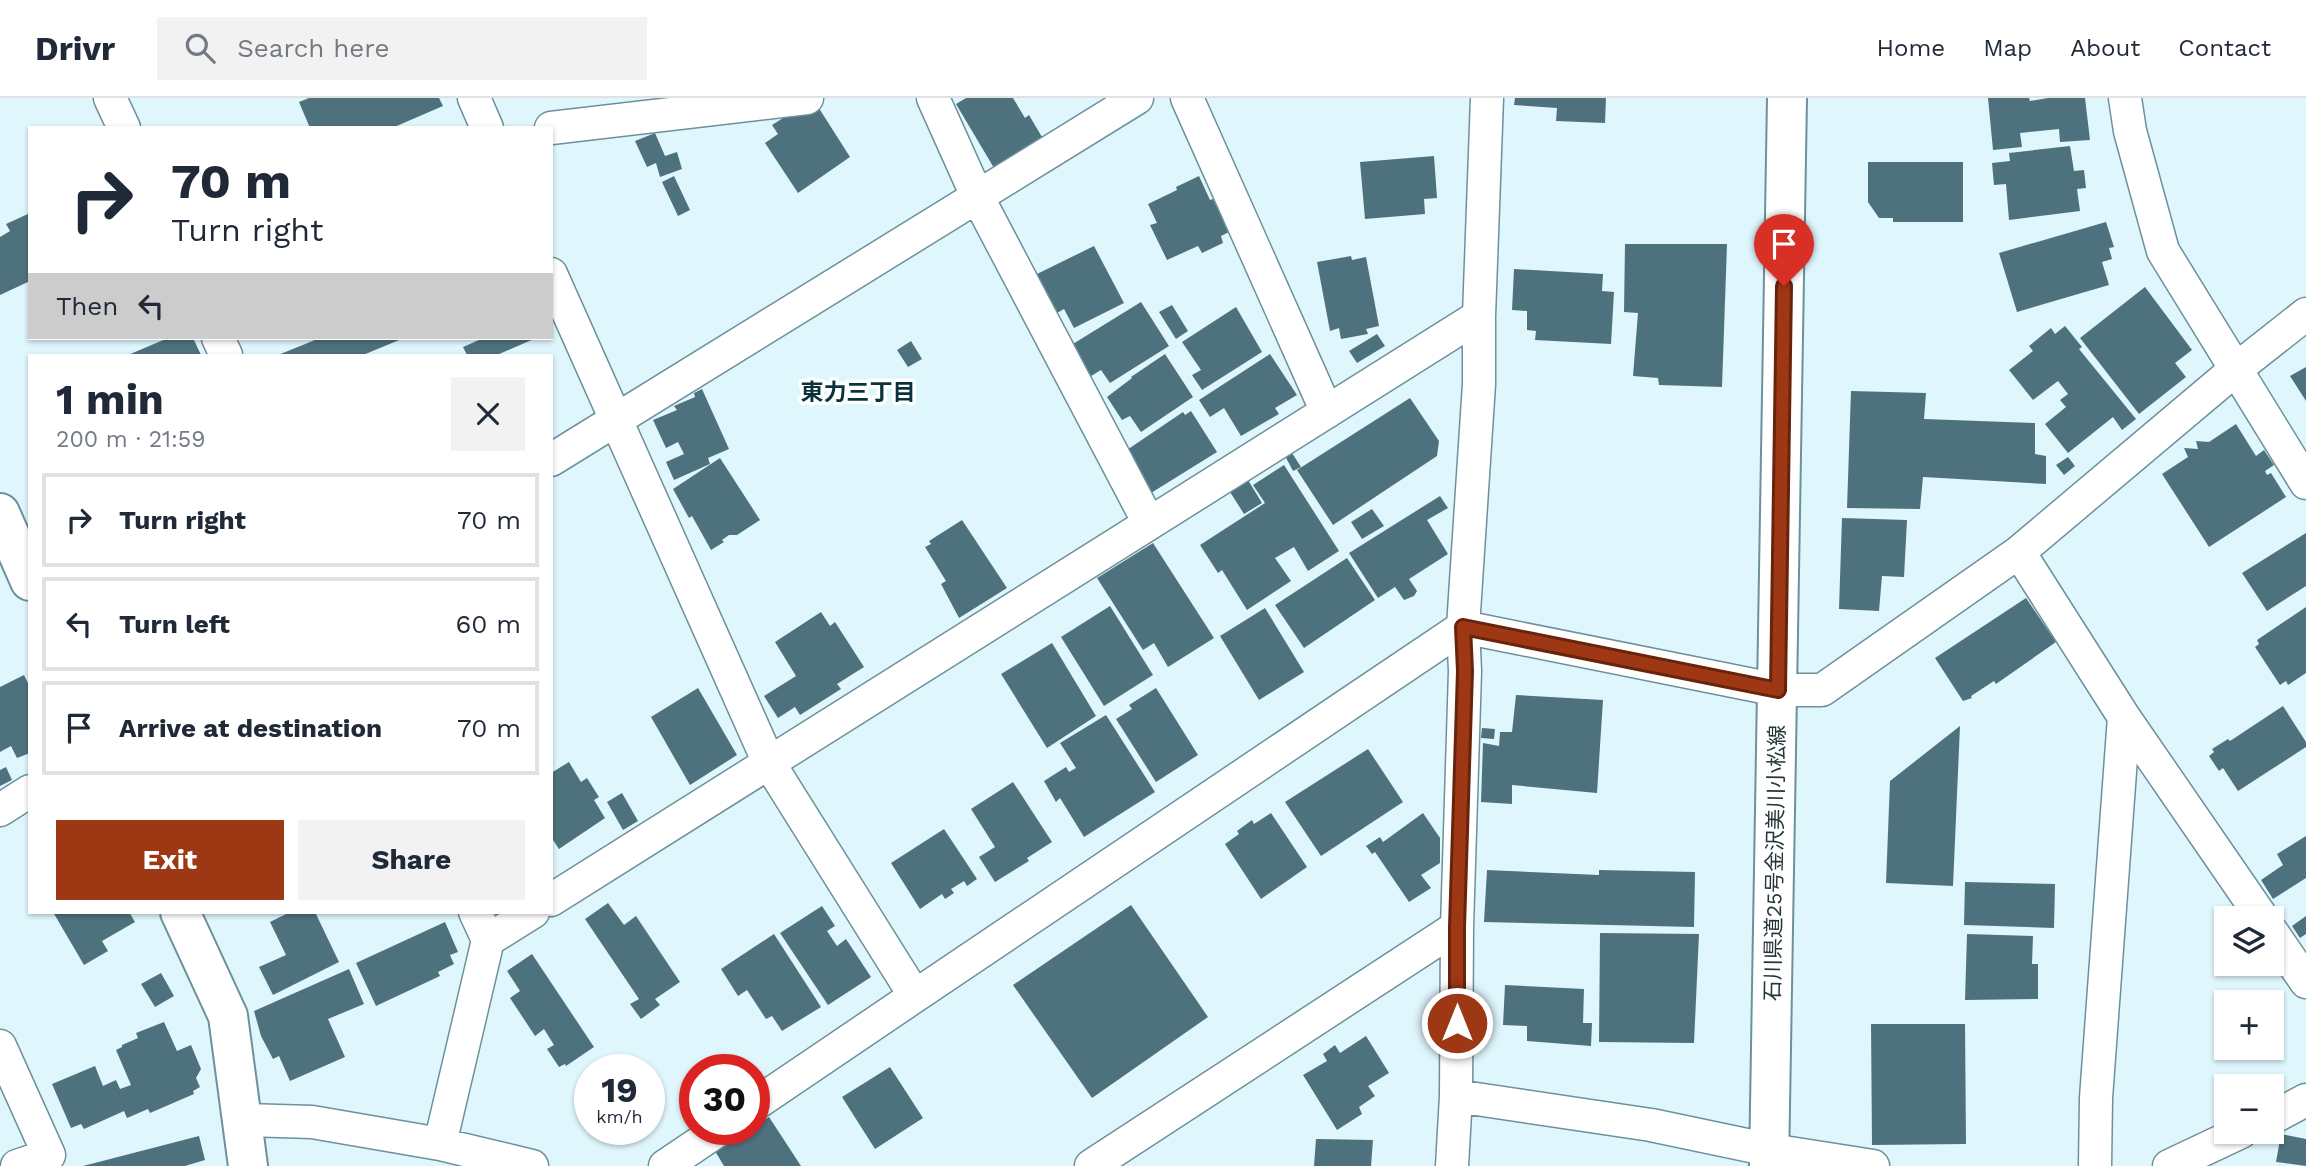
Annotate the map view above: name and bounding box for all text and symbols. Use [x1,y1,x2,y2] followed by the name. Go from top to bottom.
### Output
[157,17,647,80] search box
[35,29,115,68] text: Drivr
[181,29,219,67] icon: search
[237,33,390,63] text: Search here
[1877,34,1945,62] text: Home
[1983,34,2032,62] text: Map
[2070,34,2140,62] text: About
[2178,34,2271,62] text: Contact
[171,152,291,210] text: 70 m
[56,154,147,245] icon: right
[171,211,323,249] text: Turn right
[1754,214,1814,286] pin
[1765,225,1803,263] icon: arrive
[132,287,170,325] icon: left
[56,291,118,321] text: Then
[56,375,164,424] text: 1 min
[451,377,525,451] button: close
[801,379,916,406] district label: 東力三丁目
[56,426,205,453] text: 200 m · 21:59
[60,501,98,539] icon: right
[119,505,246,535] text: Turn right
[457,505,521,535] text: 70 m
[60,605,98,643] icon: left
[119,609,230,639] text: Turn left
[455,609,521,639] text: 60 m
[60,709,98,747] icon: arrive
[119,713,382,743] text: Arrive at destination
[457,713,521,743] text: 70 m
[1760,725,1789,1001] street label: 石川県道25号金沢美川小松線
[56,820,284,900] button: Exit
[298,820,525,900] button: Share
[2214,906,2284,1144] map controls
[2214,906,2284,976] button: layers
[1420,986,1494,1060] position arrow
[2214,990,2284,1060] button: +
[679,1054,770,1145] speed limit sign: 30
[601,1069,638,1111] text: 19
[2214,1074,2284,1144] button: −
[596,1106,643,1127] text: km/h

